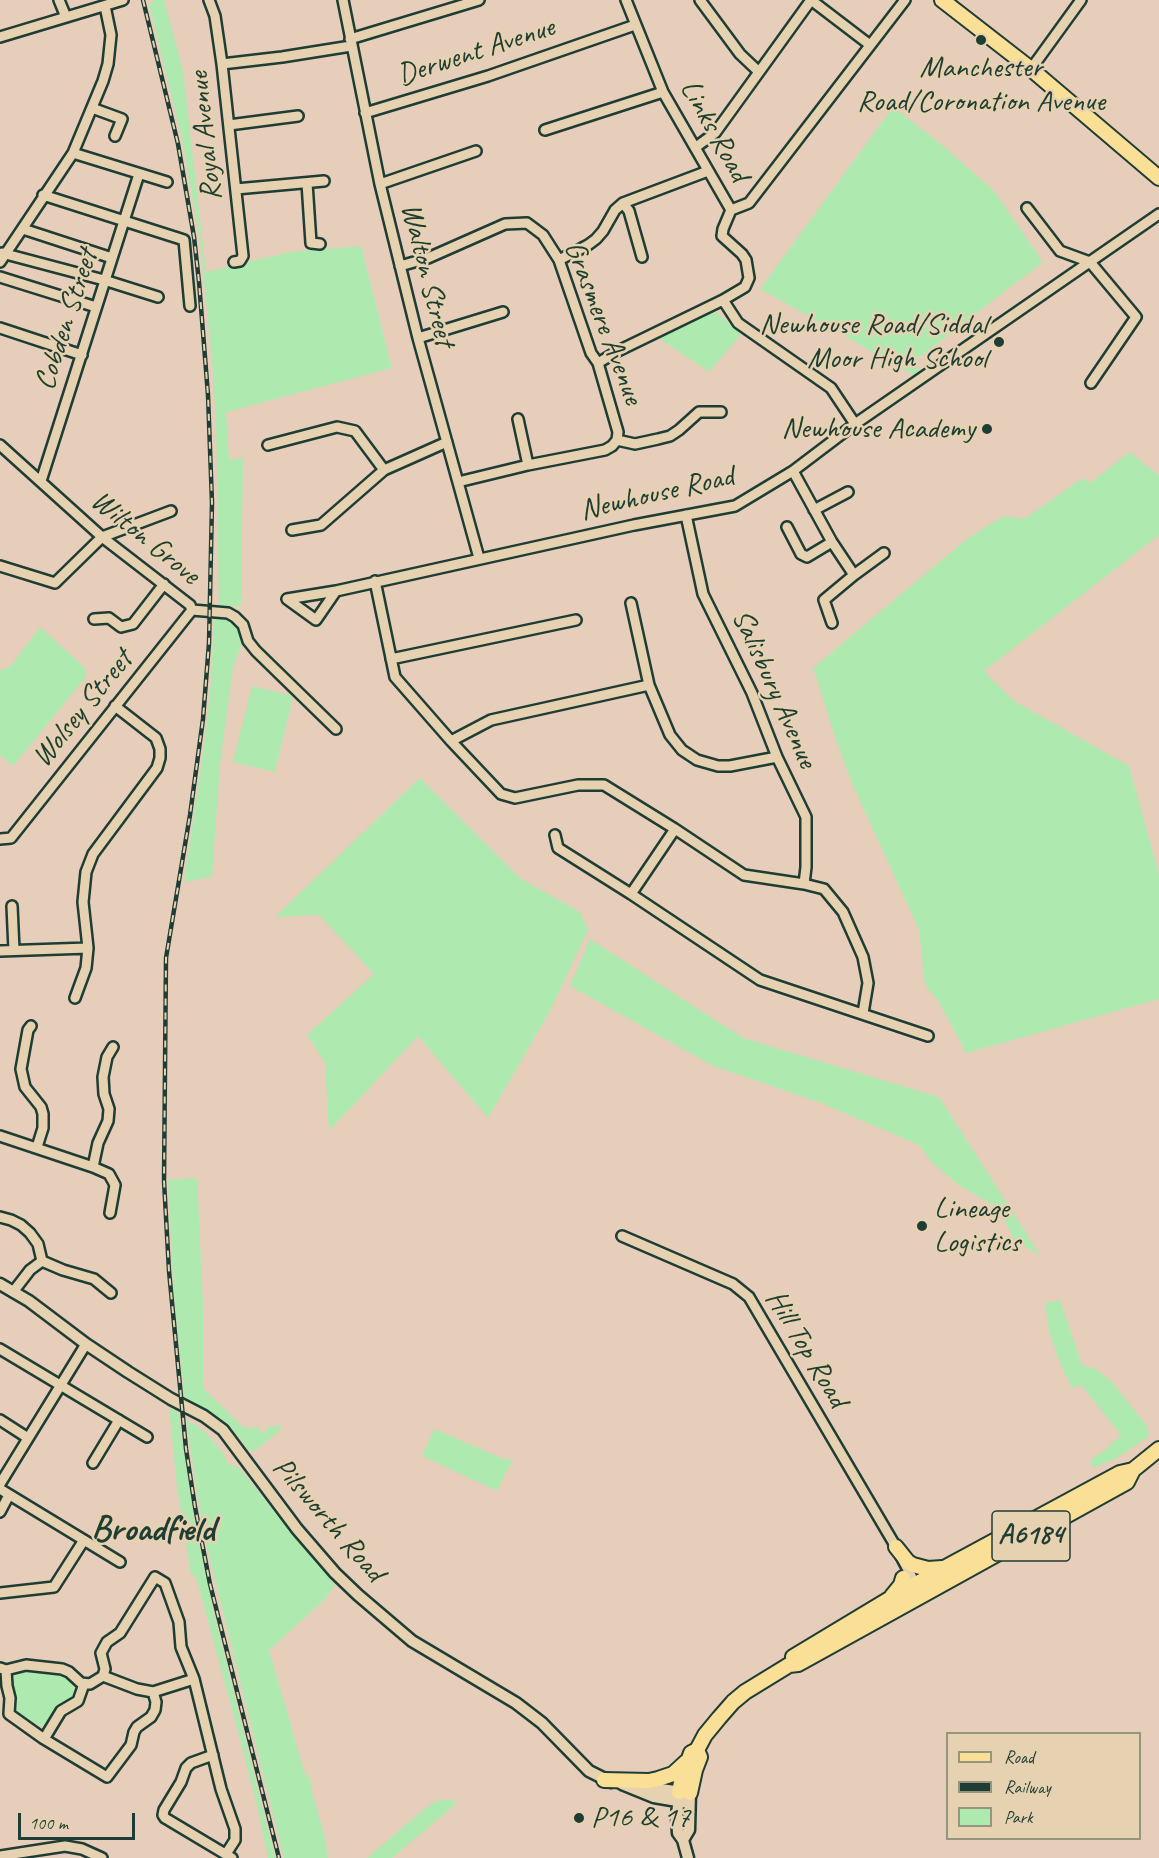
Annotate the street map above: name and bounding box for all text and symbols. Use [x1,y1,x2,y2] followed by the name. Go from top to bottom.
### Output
[393,10,559,94] street label: Derwent Avenue
[974,33,988,47] marker: Manchester Road/Coronation Avenue
[857,50,1105,121] place label: Manchester Road/Coronation Avenue
[181,70,231,202] street label: Royal Avenue
[671,74,757,188] street label: Links Road
[392,200,462,350] street label: Walton Street
[555,236,651,410] street label: Grasmere Avenue
[27,245,107,395] street label: Cobden Street
[759,307,987,378] place label: Newhouse Road/Siddal Moor High School
[992,335,1006,349] marker: Newhouse Road/Siddal Moor High School
[782,411,975,447] place label: Newhouse Academy
[980,422,994,436] marker: Newhouse Academy
[577,459,737,529] street label: Newhouse Road
[83,483,207,593] street label: Wilton Grove
[723,604,825,774] street label: Salisbury Avenue
[25,643,141,775] street label: Wolsey Street
[934,1191,1020,1262] place label: Lineage Logistics
[915,1219,929,1233] marker: Lineage Logistics
[757,1284,855,1414] street label: Hill Top Road
[264,1450,392,1590] street label: Pilsworth Road
[91,1509,215,1553] district label: Broadfield
[992,1511,1070,1561] road number: A6184
[946,1732,1141,1840] legend
[1004,1746,1034,1768] text: Road
[1004,1776,1051,1798] text: Railway
[591,1800,690,1836] place label: P16 & 17
[21,1801,138,1839] scale bar
[1004,1806,1033,1828] text: Park
[572,1811,586,1825] marker: P16 & 17
[29,1812,68,1834] text: 100 m

